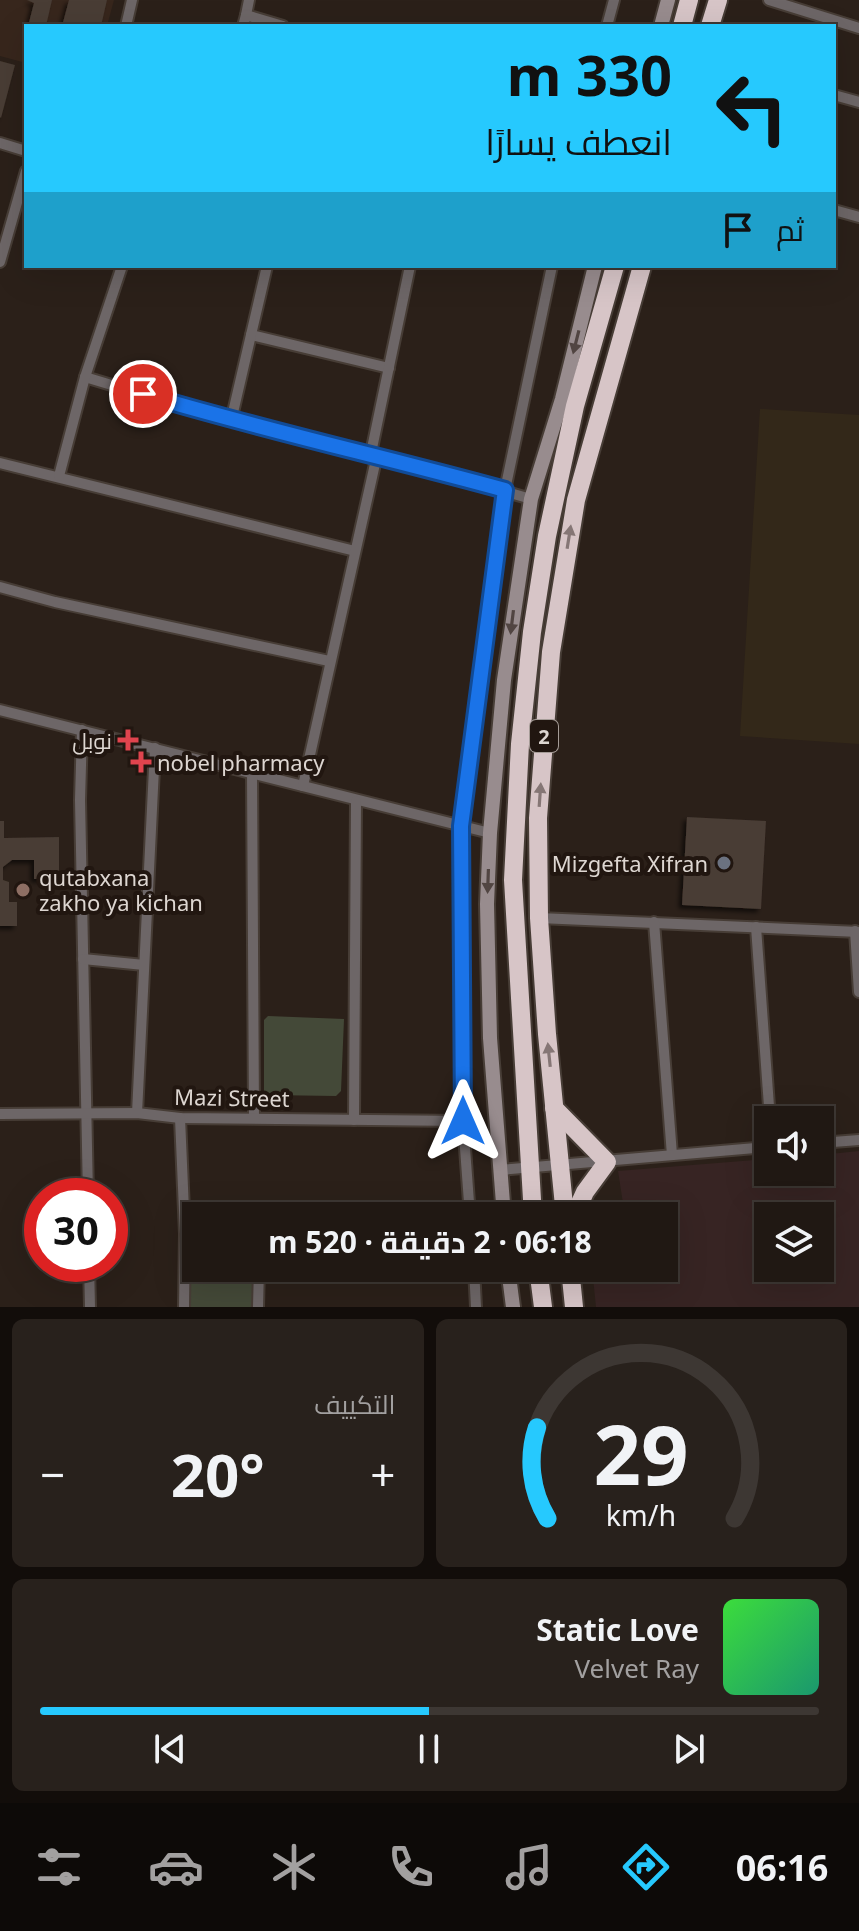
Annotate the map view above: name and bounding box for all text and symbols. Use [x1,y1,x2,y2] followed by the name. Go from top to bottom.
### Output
[507,36,672,112] text: 330 m
[700,56,804,160] icon: left
[485,117,672,166] text: انعطف يسارًا
[716,208,760,252] icon: arrive
[776,209,804,250] text: ثم
[570,329,582,354] one-way arrow
[109,360,177,428] pin
[121,372,165,416] icon: arrive
[564,524,576,549] one-way arrow
[505,610,518,635] one-way arrow
[530,720,558,752] road number: 2
[72,725,112,755] place label: نوبل
[119,731,137,749] marker: نوبل
[157,747,325,777] place label: nobel pharmacy
[132,753,150,771] marker: nobel pharmacy
[534,782,547,807] one-way arrow
[552,848,708,878] place label: Mizgefta Xifran
[715,854,733,872] marker: Mizgefta Xifran
[39,862,203,917] place label: qutabxana zakho ya kichan
[481,869,494,894] one-way arrow
[14,881,32,899] marker: qutabxana zakho ya kichan
[542,1042,555,1067] one-way arrow
[421,1079,505,1163] position arrow
[174,1081,290,1113] street label: Mazi Street
[754,1106,834,1282] map controls
[754,1106,834,1186] button: sound
[24,1178,128,1282] speed limit sign: 30
[754,1202,834,1282] button: layers
[268,1221,592,1262] text: 06:18 · 2 دقيقة · 520 m
[314,1386,396,1422] text: التكييف
[594,1396,689,1509] text: 29
[171,1433,265,1515] text: 20°
[40,1444,65,1504] text: −
[370,1444,396,1504] text: +
[606,1495,676,1534] text: km/h
[536,1609,699,1650] text: Static Love
[575,1650,699,1686] text: Velvet Ray
[148,1727,192,1771] icon: previous
[407,1727,451,1771] icon: pause
[667,1727,711,1771] icon: next
[31,1839,87,1895] icon: filters
[148,1839,204,1895] icon: car
[266,1839,322,1895] icon: climate
[383,1839,439,1895] icon: phone
[501,1839,557,1895] icon: music
[618,1839,674,1895] icon: directions
[736,1843,828,1892] text: 06:16

